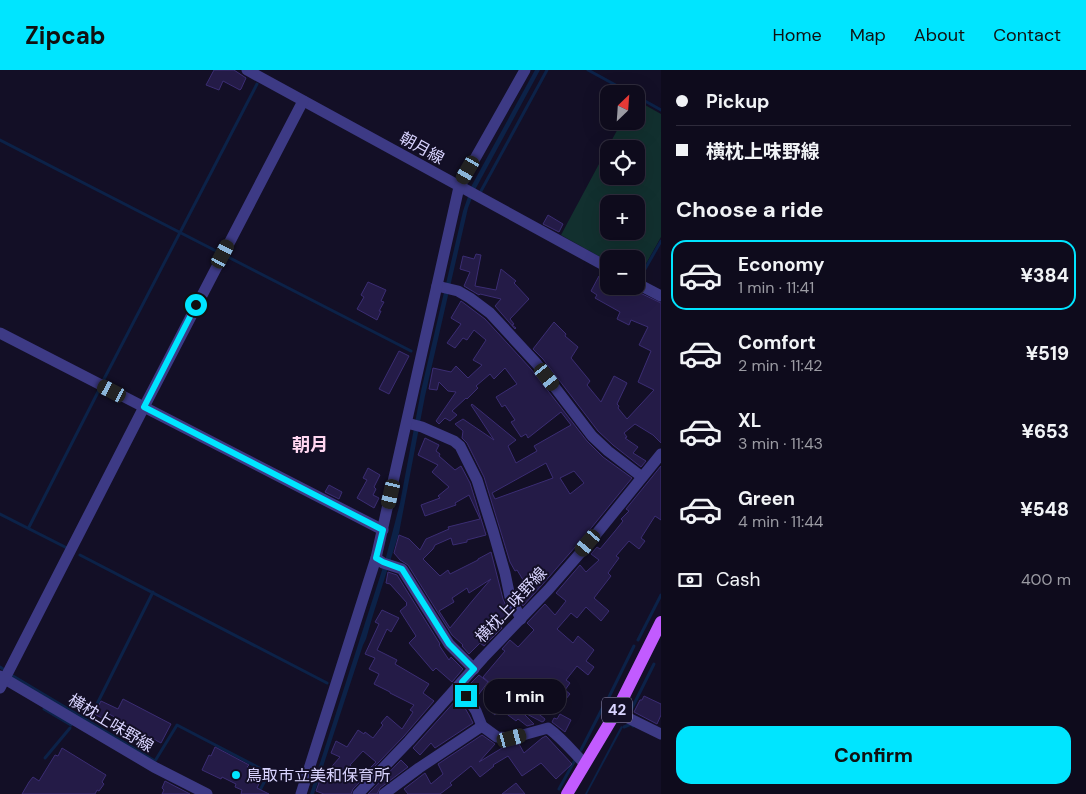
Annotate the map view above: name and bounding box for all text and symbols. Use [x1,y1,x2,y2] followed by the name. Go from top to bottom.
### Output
[25,20,106,51] text: Zipcab
[772,23,822,47] text: Home
[850,23,886,47] text: Map
[914,23,965,47] text: About
[993,23,1061,47] text: Contact
[600,85,645,130] north arrow
[600,85,645,295] map controls
[706,89,770,114] text: Pickup
[396,127,448,169] street label: 朝月線
[706,139,820,164] text: 横枕上味野線
[600,140,645,185] button: locate
[454,153,481,187] car
[600,195,645,240] button: +
[676,195,824,224] text: Choose a ride
[209,237,236,271] car
[600,250,645,295] button: −
[738,252,825,277] text: Economy
[678,253,723,298] icon: car
[1021,263,1069,288] text: ¥384
[738,277,814,298] text: 1 min · 11:41
[185,294,207,316] route start
[738,330,816,355] text: Comfort
[678,331,723,376] icon: car
[1026,341,1069,366] text: ¥519
[738,355,823,376] text: 2 min · 11:42
[531,361,562,393] car
[95,378,128,404] car
[738,408,761,433] text: XL
[678,409,723,454] icon: car
[1022,419,1069,444] text: ¥653
[292,433,328,457] district label: 朝月
[738,433,823,454] text: 3 min · 11:43
[380,478,401,510] car
[738,486,795,511] text: Green
[678,487,723,532] icon: car
[1020,497,1069,522] text: ¥548
[738,511,824,532] text: 4 min · 11:44
[572,527,603,559] car
[471,563,551,647] street label: 横枕上味野線
[676,566,704,594] icon: cash
[716,567,760,592] text: Cash
[1021,569,1071,590] text: 400 m
[484,678,566,714] callout: 1 min
[455,685,477,707] route end
[505,686,545,707] text: 1 min
[64,689,158,757] street label: 横枕上味野線
[602,698,632,722] road number: 42
[676,726,1071,784] button: Confirm
[495,727,528,749] car
[246,765,390,786] place label: 鳥取市立美和保育所
[230,769,242,781] marker: 鳥取市立美和保育所

